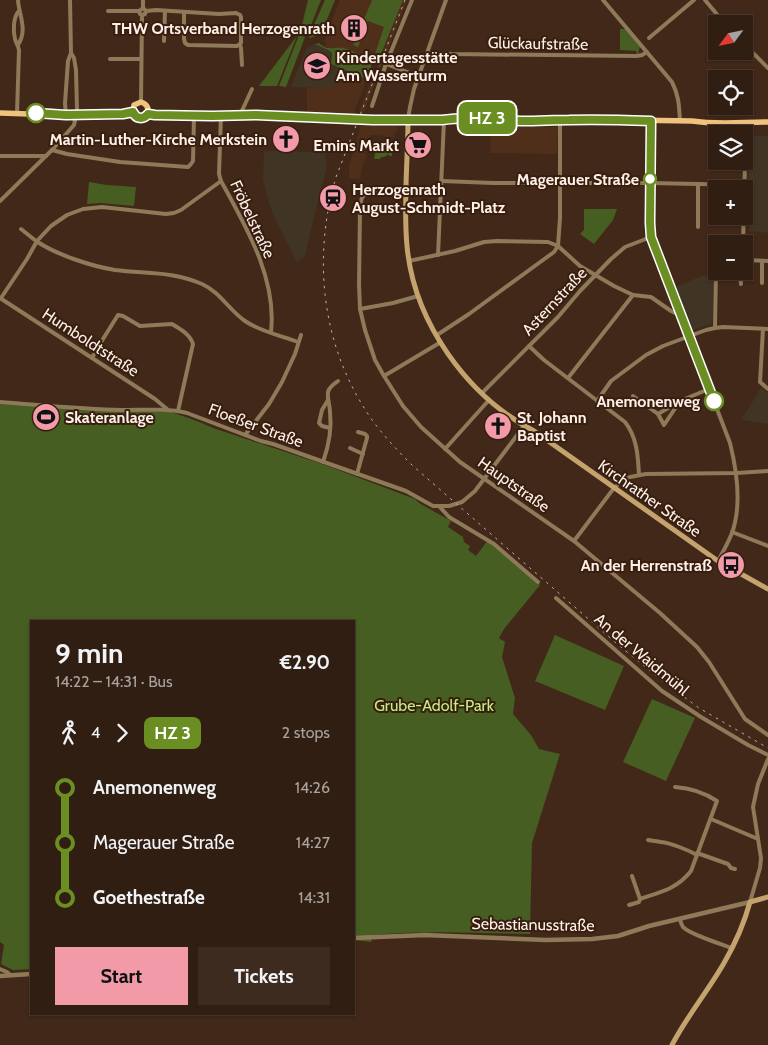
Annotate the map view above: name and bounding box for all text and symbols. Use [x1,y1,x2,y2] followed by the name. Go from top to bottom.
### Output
[339,13,369,43] building icon: THW Ortsverband Herzogenrath
[708,15,752,60] north arrow
[708,15,753,280] map controls
[112,19,335,38] place label: THW Ortsverband Herzogenrath
[488,33,588,54] street label: Glückaufstraße
[336,48,458,85] place label: Kindertagesstätte Am Wasserturm
[302,51,332,81] school or university icon: Kindertagesstätte Am Wasserturm
[708,70,753,115] button: locate
[452,102,522,134] line badge: HZ 3
[26,103,46,123] unlabelled marker
[469,107,505,129] text: HZ 3
[271,124,301,154] church icon: Martin-Luther-Kirche Merkstein
[708,125,753,170] button: layers
[49,130,267,149] place label: Martin-Luther-Kirche Merkstein
[403,130,433,160] supermarket icon: Emins Markt
[313,136,399,155] place label: Emins Markt
[517,170,639,189] place label: Magerauer Straße
[643,172,657,186] marker: Magerauer Straße
[226,177,279,261] street label: Fröbelstraße
[352,180,506,217] place label: Herzogenrath August-Schmidt-Platz
[708,180,753,225] button: +
[318,183,348,213] station icon: Herzogenrath August-Schmidt-Platz
[708,235,753,280] button: −
[518,263,591,339] street label: Asternstraße
[39,304,143,381] street label: Humboldtstraße
[704,391,724,411] marker: Anemonenweg
[596,392,700,411] place label: Anemonenweg
[206,400,306,451] street label: Floeßer Straße
[31,402,61,432] sports icon: Skateranlage
[65,408,154,427] place label: Skateranlage
[517,408,587,445] place label: St. Johann Baptist
[483,411,513,441] church icon: St. Johann Baptist
[474,453,553,516] street label: Hauptstraße
[595,456,705,541] street label: Kirchrather Straße
[716,550,746,580] bus stop icon: An der Herrenstraß
[581,556,712,575] place label: An der Herrenstraß
[591,609,693,700] street label: An der Waidmühl
[55,636,124,670] text: 9 min
[280,651,330,674] text: €2.90
[55,672,173,691] text: 14:22 – 14:31 · Bus
[374,696,495,715] park label: Grube-Adolf-Park
[55,719,83,747] icon: walk
[108,719,136,747] icon: forward
[154,722,191,744] text: HZ 3
[91,723,100,742] text: 4
[282,723,330,742] text: 2 stops
[93,776,216,799] text: Anemonenweg
[295,778,330,797] text: 14:26
[93,831,234,854] text: Magerauer Straße
[296,833,330,852] text: 14:27
[93,886,205,909] text: Goethestraße
[298,888,330,907] text: 14:31
[471,914,595,935] street label: Sebastianusstraße
[55,947,188,1005] button: Start
[198,947,330,1005] button: Tickets

